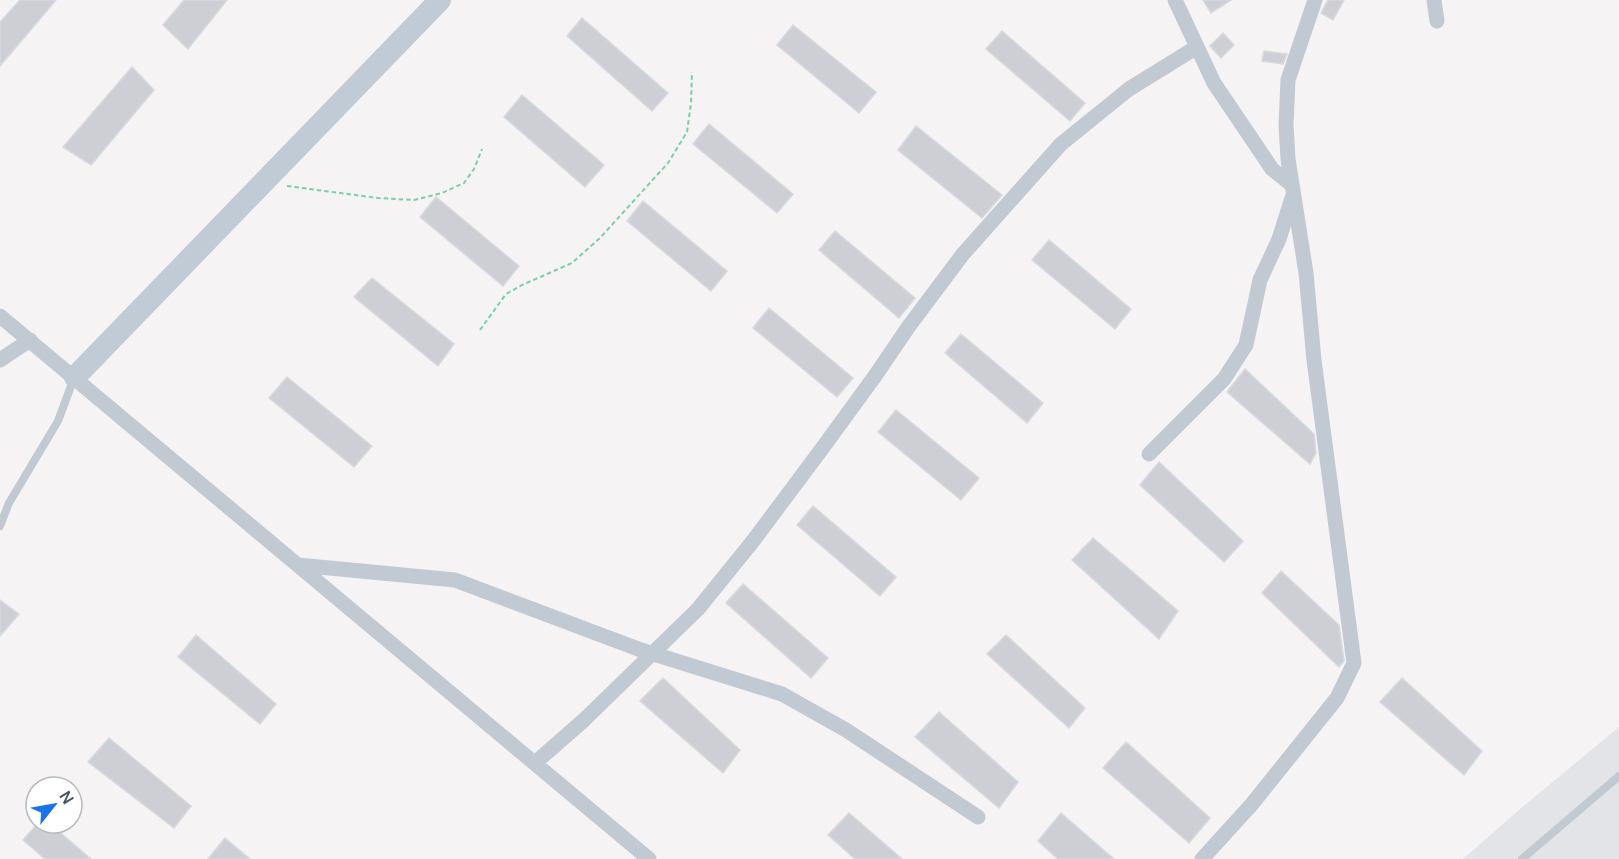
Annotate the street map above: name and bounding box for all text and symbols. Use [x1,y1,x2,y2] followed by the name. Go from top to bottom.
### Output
[24,775,84,835] north arrow
[54,787,79,808] text: N

